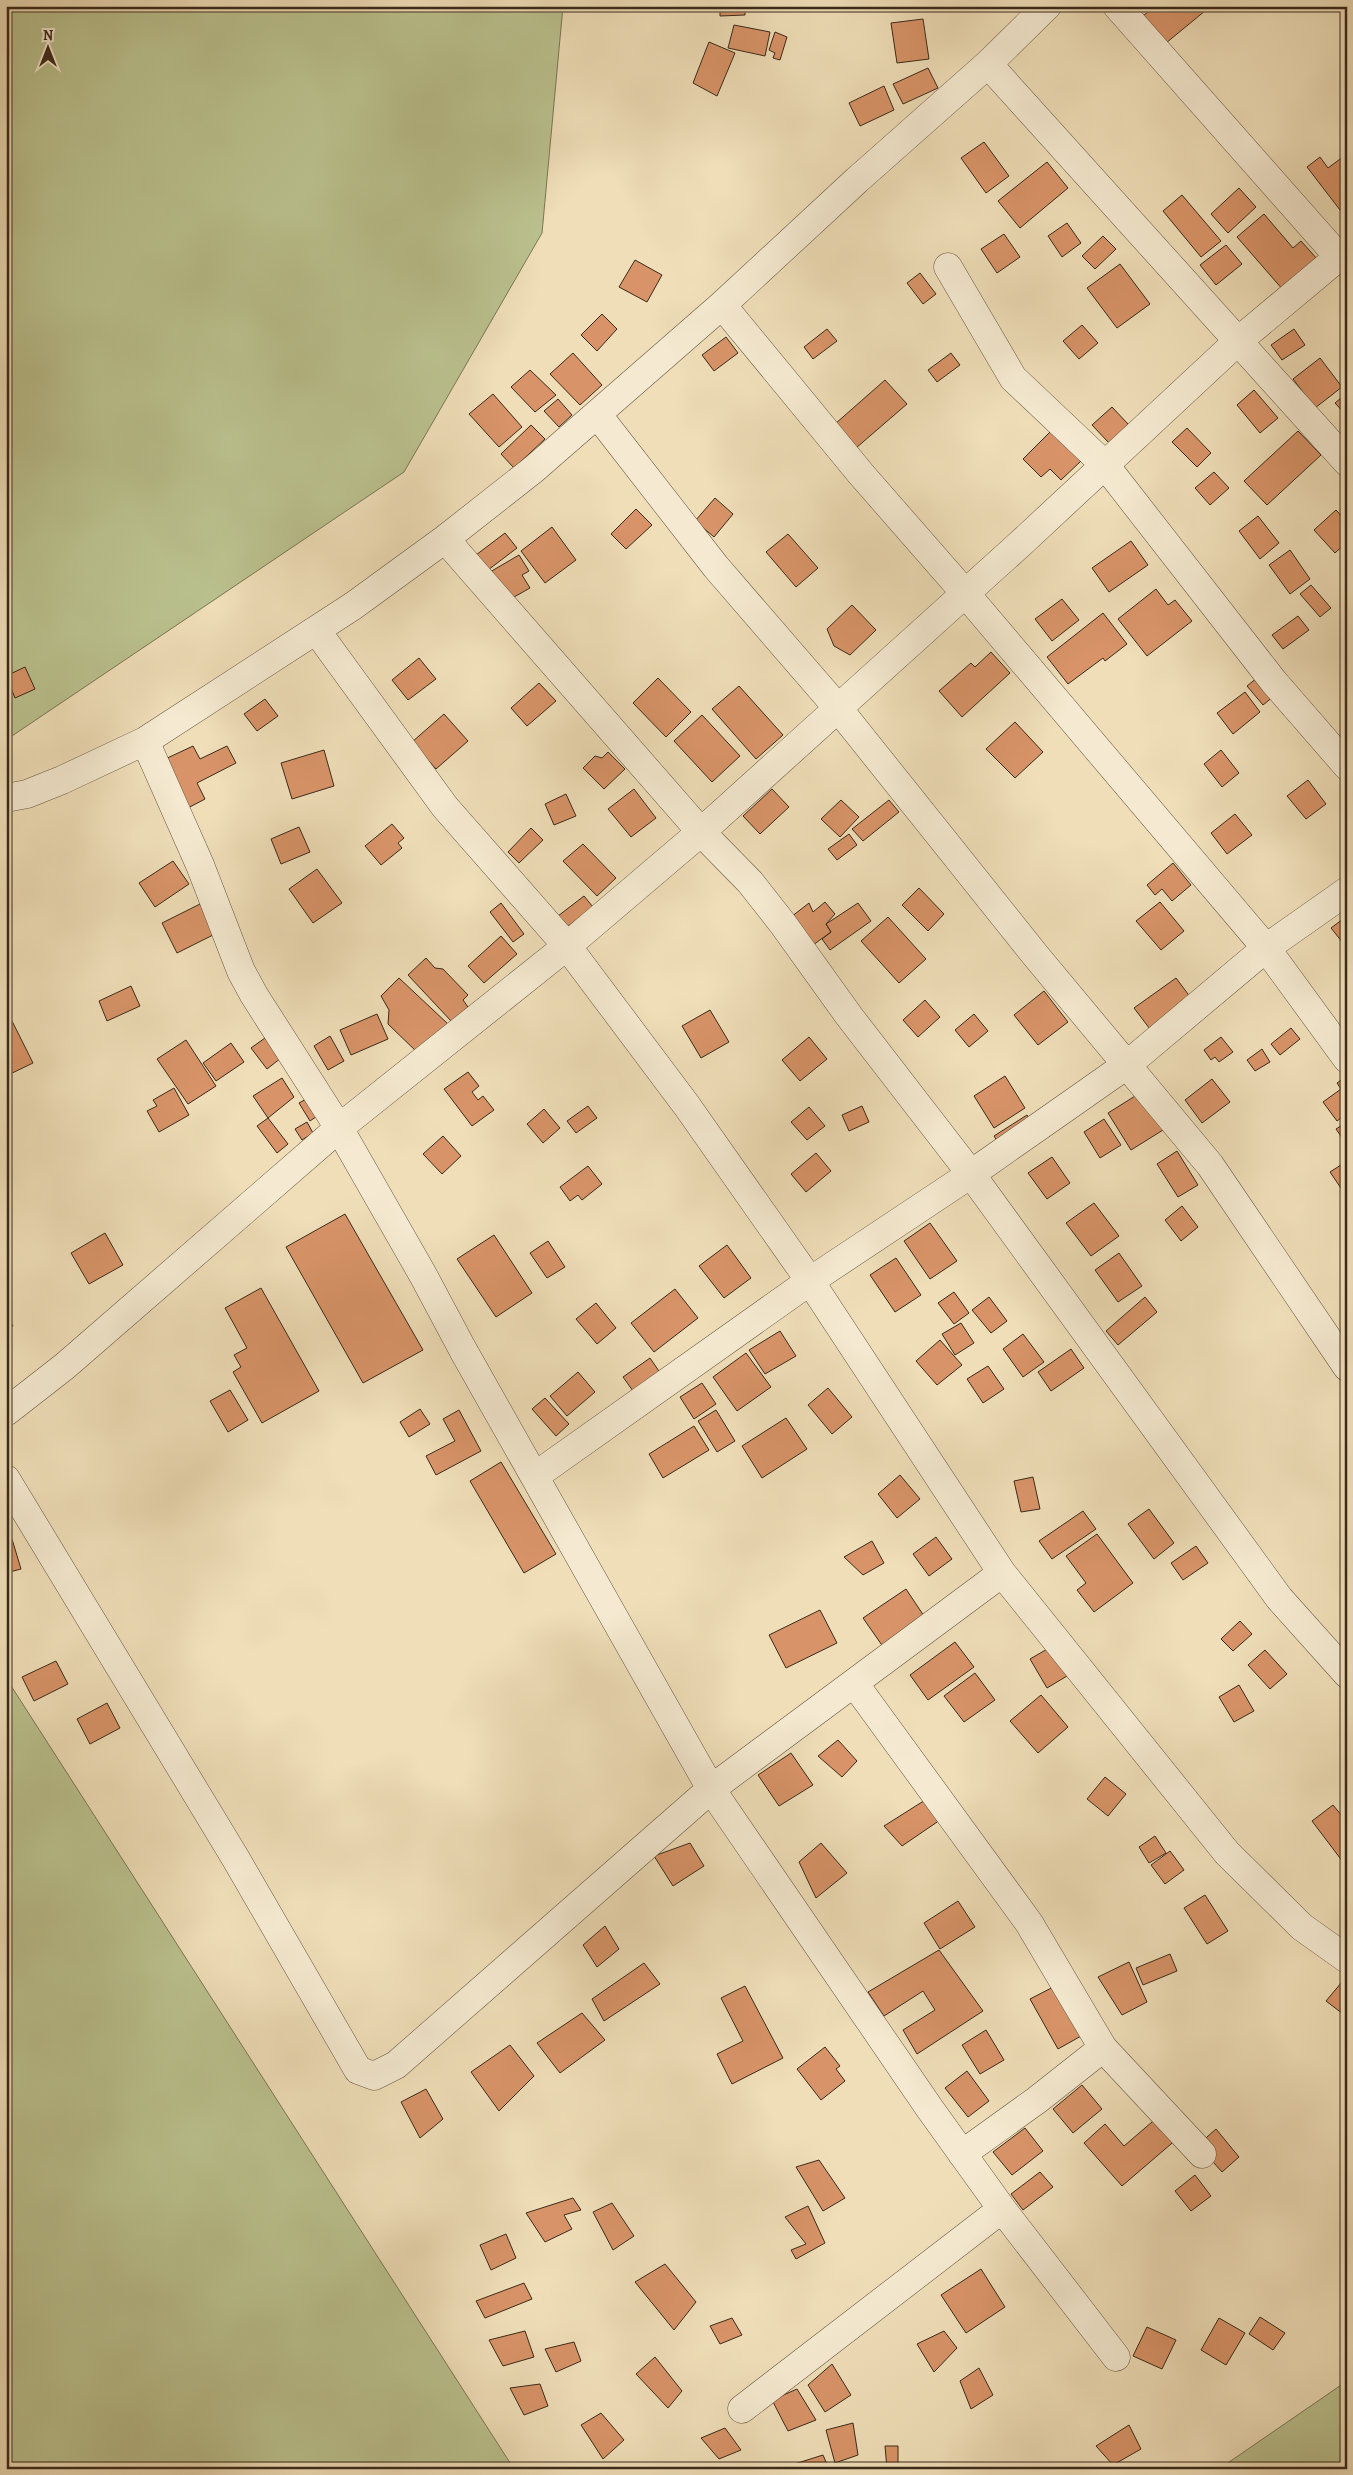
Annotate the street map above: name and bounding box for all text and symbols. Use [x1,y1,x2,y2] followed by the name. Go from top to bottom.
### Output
[22,22,72,72] north arrow
[43,26,53,45] text: N

